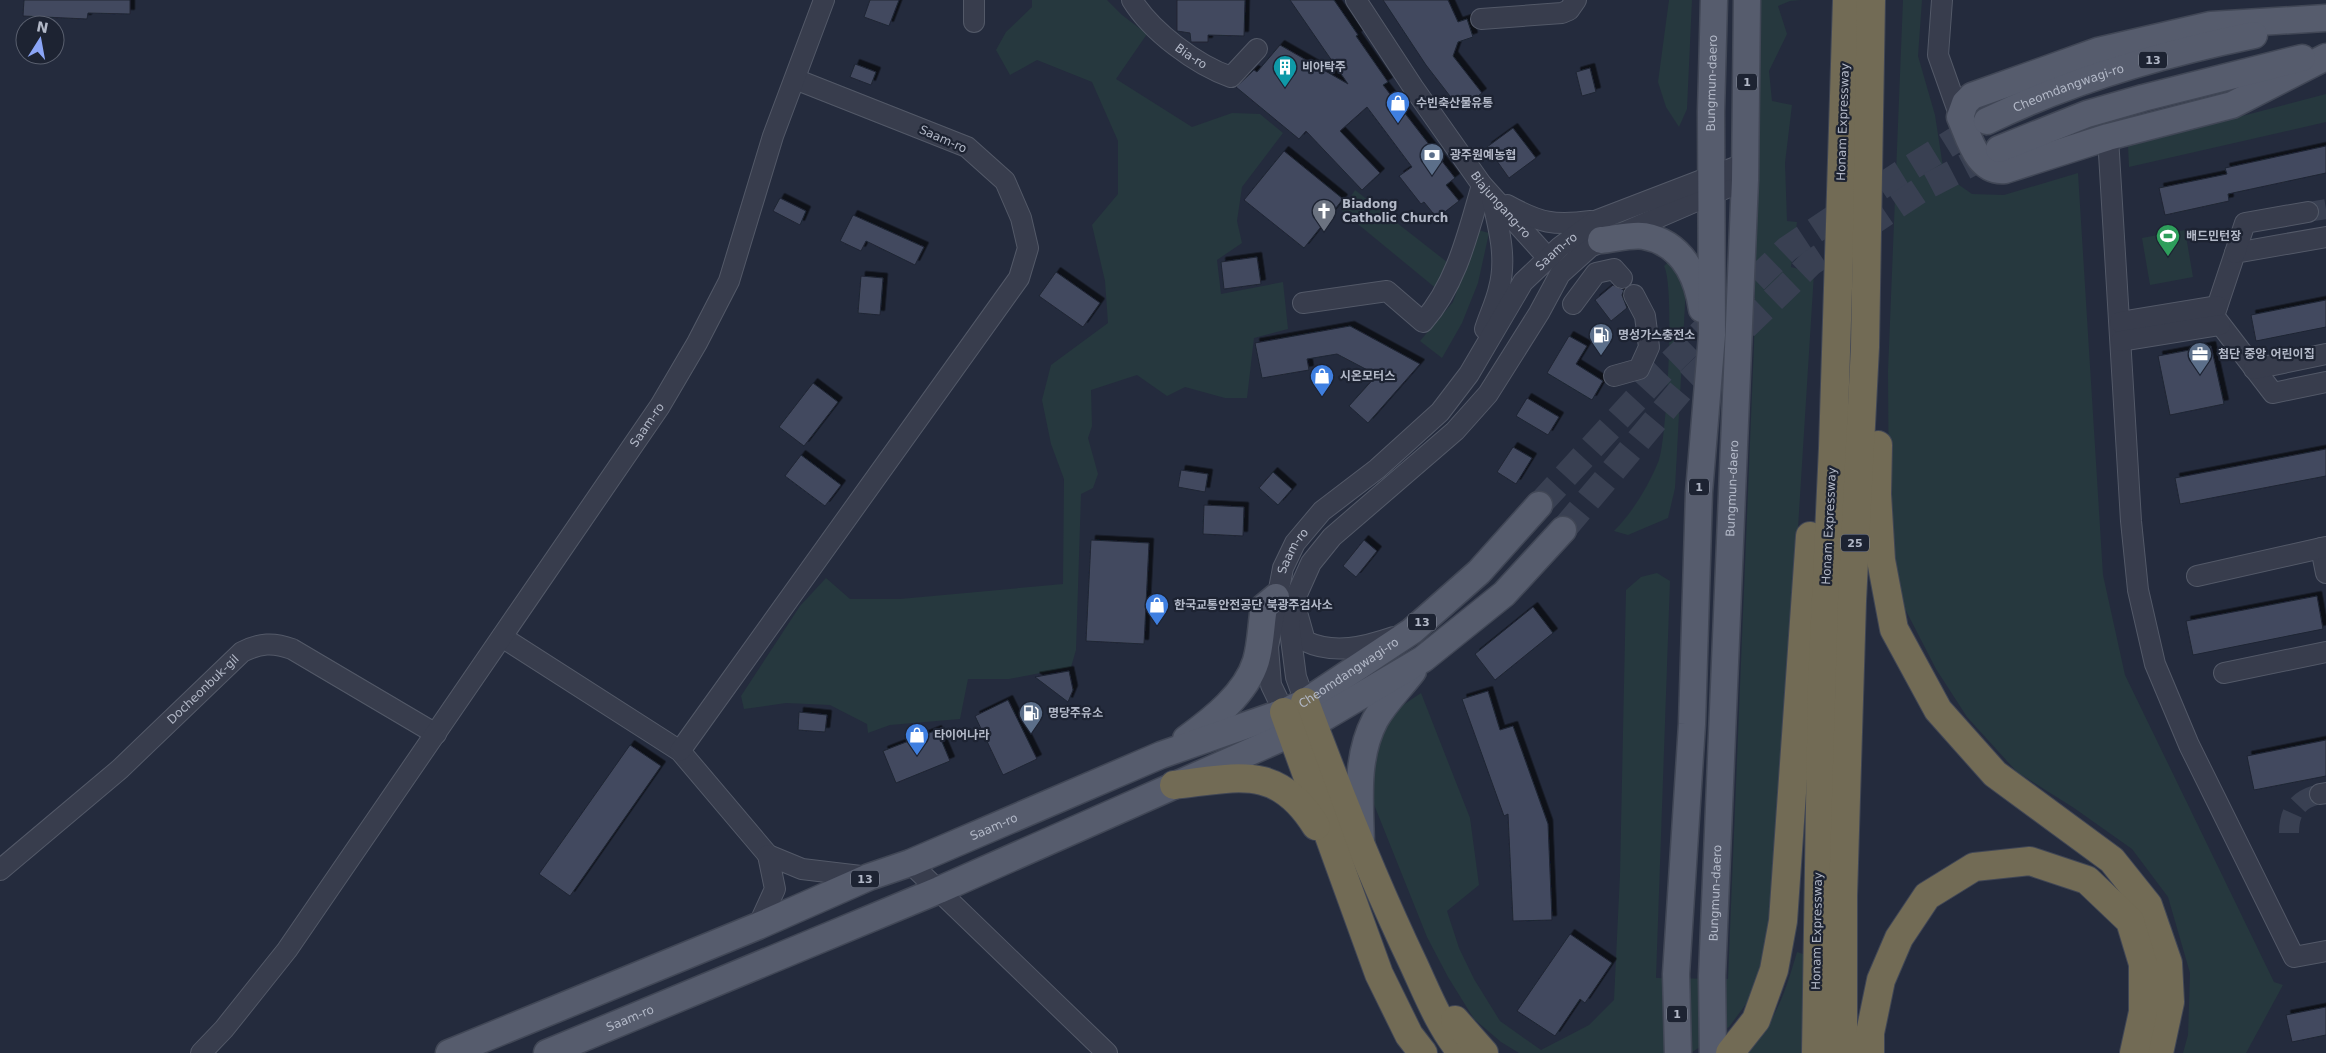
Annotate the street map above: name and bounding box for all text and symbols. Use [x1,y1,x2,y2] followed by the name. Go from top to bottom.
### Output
[15,15,65,65] north arrow
[35,18,50,36] text: N
[1704,35,1720,132] street label: Bungmun-daero
[1172,41,1209,72] street label: Bia-ro
[2139,52,2167,68] road number: 13
[1272,54,1298,88] building icon: 비아탁주
[1302,60,1346,74] place label: 비아탁주
[2011,61,2126,115] street label: Cheomdangwagi-ro
[1834,63,1852,181] street label: Honam Expressway
[1737,74,1757,90] road number: 1
[1385,90,1411,124] shop icon: 수빈축산물유통
[1416,96,1493,110] place label: 수빈축산물유통
[917,122,969,156] street label: Saam-ro
[1419,142,1445,176] bank icon: 광주원예농협
[1450,148,1516,162] place label: 광주원예농협
[1468,169,1534,241] street label: Biajungang-ro
[1342,197,1448,225] place label: Biadong Catholic Church
[1311,198,1337,232] church icon: Biadong Catholic Church
[2155,223,2181,257] sports icon: 배드민턴장
[2186,229,2241,243] place label: 배드민턴장
[1533,230,1580,273] street label: Saam-ro
[1588,322,1614,356] fuel station icon: 명성가스충전소
[1618,328,1695,342] place label: 명성가스충전소
[2187,341,2213,375] office icon: 첨단 중앙 어린이집
[2218,347,2315,361] place label: 첨단 중앙 어린이집
[1309,363,1335,397] shop icon: 시온모터스
[1340,369,1395,383] place label: 시온모터스
[627,400,667,450] street label: Saam-ro
[1723,440,1741,537] street label: Bungmun-daero
[1819,467,1839,585] street label: Honam Expressway
[1689,478,1709,496] road number: 1
[1275,526,1311,575] street label: Saam-ro
[1841,534,1869,552] road number: 25
[1144,592,1170,626] shop icon: 한국교통안전공단 북광주검사소
[1174,598,1333,612] place label: 한국교통안전공단 북광주검사소
[1408,614,1436,630] road number: 13
[1296,635,1401,711] street label: Cheomdangwagi-ro
[164,652,242,727] street label: Docheonbuk-gil
[1018,700,1044,734] fuel station icon: 명당주유소
[1048,706,1103,720] place label: 명당주유소
[904,722,930,756] shop icon: 타이어나라
[934,728,989,742] place label: 타이어나라
[968,811,1020,843] street label: Saam-ro
[1706,844,1724,942] street label: Bungmun-daero
[851,871,879,888] road number: 13
[1809,872,1825,990] street label: Honam Expressway
[604,1002,656,1035] street label: Saam-ro
[1667,1006,1687,1022] road number: 1

